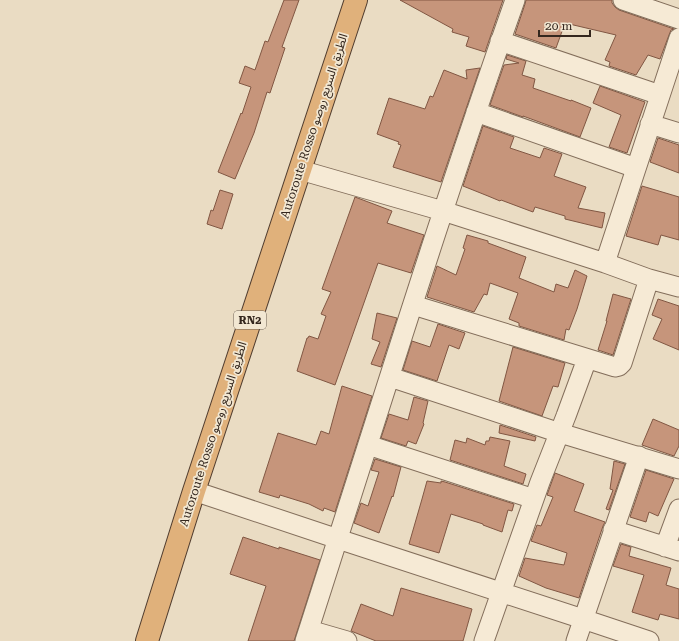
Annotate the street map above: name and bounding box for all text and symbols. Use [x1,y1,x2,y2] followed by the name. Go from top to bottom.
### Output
[539,12,590,38] scale bar
[545,19,572,33] text: 20 m
[277,32,352,221] street label: Autoroute Rosso الطريق السريع روصو
[234,311,266,329] road number: RN2
[176,340,251,529] street label: Autoroute Rosso الطريق السريع روصو

